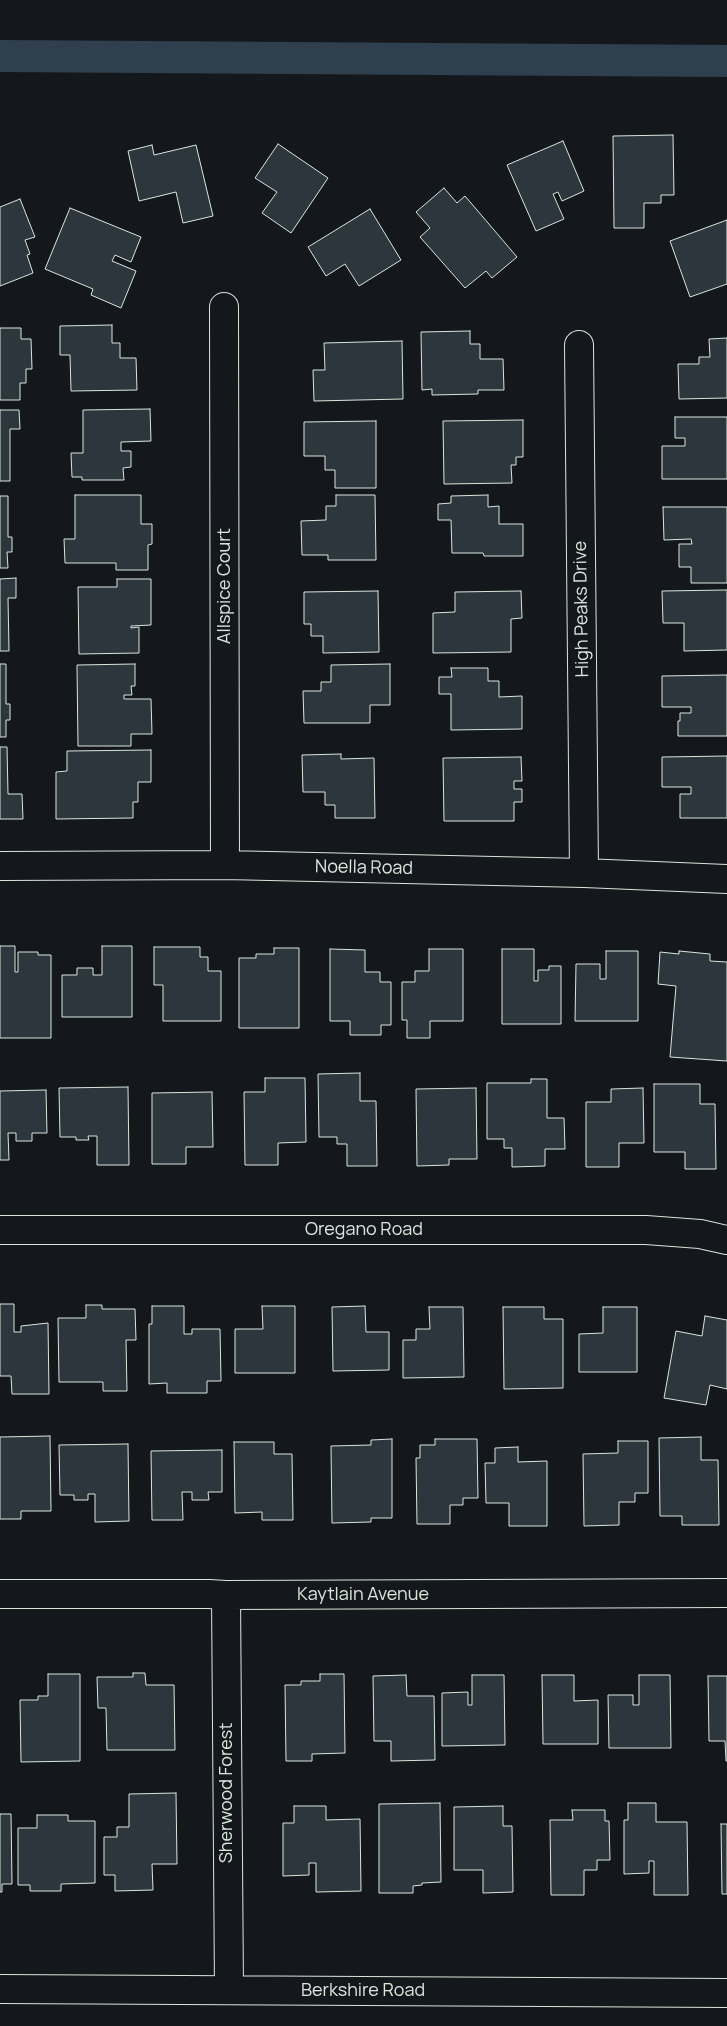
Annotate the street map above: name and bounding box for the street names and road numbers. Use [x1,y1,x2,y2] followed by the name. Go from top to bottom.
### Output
[214,528,236,644] street label: Allspice Court
[570,541,594,677] street label: High Peaks Drive
[315,856,413,880] street label: Noella Road
[305,1219,423,1241] street label: Oregano Road
[297,1584,429,1606] street label: Kaytlain Avenue
[216,1723,238,1863] street label: Sherwood Forest
[301,1980,425,2002] street label: Berkshire Road

